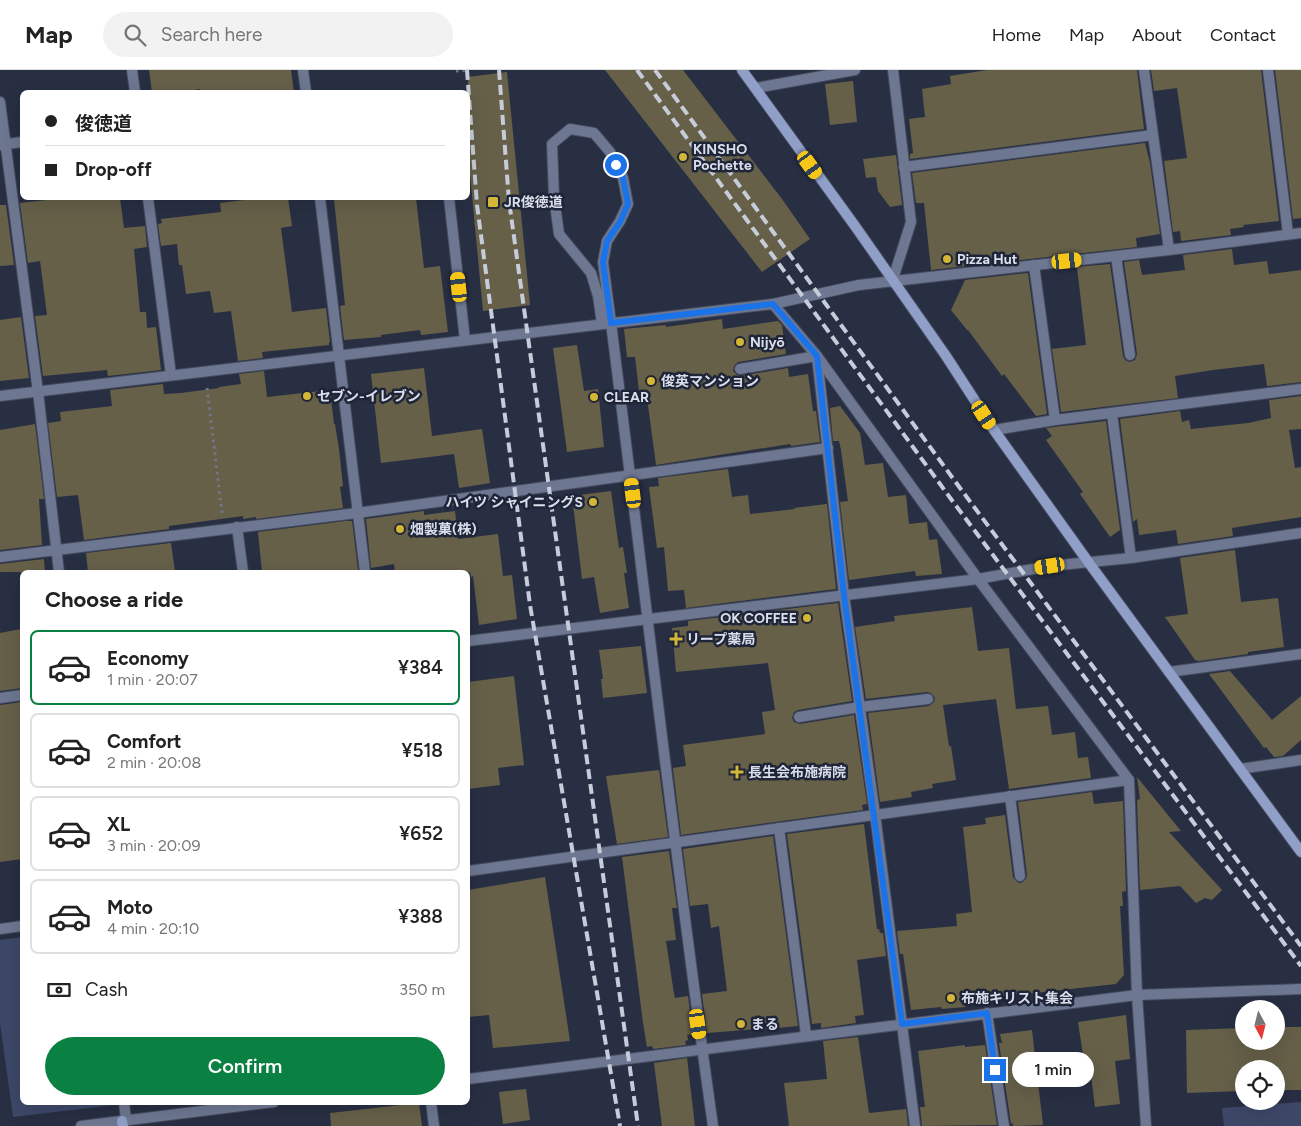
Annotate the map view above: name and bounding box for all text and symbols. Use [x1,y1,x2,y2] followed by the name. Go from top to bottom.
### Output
[103,12,453,57] search box
[25,20,73,49] text: Map
[121,21,149,49] icon: search
[161,23,262,46] text: Search here
[992,24,1041,46] text: Home
[1069,24,1104,46] text: Map
[1132,24,1182,46] text: About
[1210,24,1276,46] text: Contact
[75,112,132,135] text: 俊徳道
[693,141,752,174] place label: KINSHO Pochette
[795,148,824,182] car
[677,151,689,163] marker: KINSHO Pochette
[605,154,627,176] route start
[75,158,152,181] text: Drop-off
[504,194,563,211] place label: JR俊徳道
[486,195,500,209] marker: JR俊徳道
[957,251,1018,268] place label: Pizza Hut
[1051,252,1082,270] car
[941,253,953,265] marker: Pizza Hut
[449,271,468,303] car
[750,334,785,351] place label: Nijyō
[734,336,746,348] marker: Nijyō
[661,373,759,390] place label: 俊英マンション
[645,375,657,387] marker: 俊英マンション
[317,388,421,405] place label: セブン-イレブン
[604,389,649,406] place label: CLEAR
[301,390,313,402] marker: セブン-イレブン
[588,391,600,403] marker: CLEAR
[969,398,998,432] car
[623,477,642,509] car
[445,494,583,511] place label: ハイツ シャイニングS
[587,496,599,508] marker: ハイツ シャイニングS
[410,521,477,538] place label: 畑製菓(株)
[394,523,406,535] marker: 畑製菓(株)
[1034,556,1065,576] car
[45,586,183,613] text: Choose a ride
[720,610,797,627] place label: OK COFFEE
[801,612,813,624] marker: OK COFFEE
[686,631,755,648] place label: リープ薬局
[670,633,682,645] marker: リープ薬局
[47,645,92,690] icon: car
[107,647,189,670] text: Economy
[398,656,443,679] text: ¥384
[107,670,198,689] text: 1 min · 20:07
[47,728,92,773] icon: car
[107,730,182,753] text: Comfort
[401,739,443,762] text: ¥518
[107,753,201,772] text: 2 min · 20:08
[748,764,846,781] place label: 長生会布施病院
[730,765,744,779] marker: 長生会布施病院
[47,811,92,856] icon: car
[107,813,130,836] text: XL
[399,822,443,845] text: ¥652
[107,836,200,855] text: 3 min · 20:09
[47,894,92,939] icon: car
[107,896,153,919] text: Moto
[398,905,443,928] text: ¥388
[107,919,199,938] text: 4 min · 20:10
[45,976,73,1004] icon: cash
[85,978,128,1001] text: Cash
[399,980,445,999] text: 350 m
[961,990,1073,1007] place label: 布施キリスト集会
[945,992,957,1004] marker: 布施キリスト集会
[1235,1000,1285,1050] north arrow
[1235,1000,1285,1110] map controls
[688,1008,707,1040] car
[751,1016,779,1033] place label: まる
[735,1018,747,1030] marker: まる
[45,1037,445,1095] button: Confirm
[1012,1052,1095,1088] callout: 1 min
[984,1059,1006,1081] route end
[1034,1060,1072,1079] text: 1 min
[1235,1060,1285,1110] button: locate

